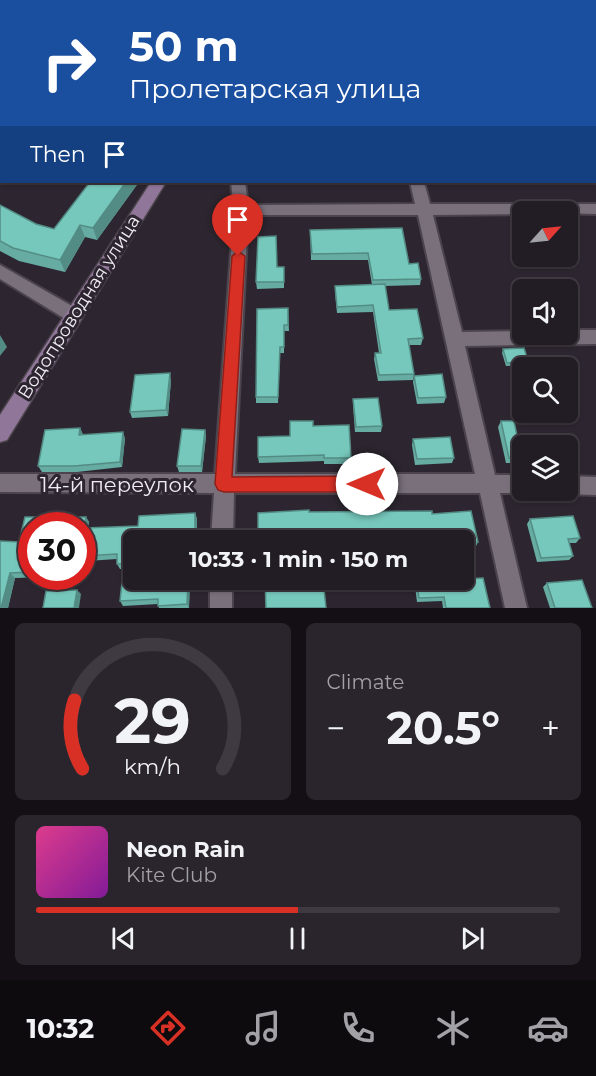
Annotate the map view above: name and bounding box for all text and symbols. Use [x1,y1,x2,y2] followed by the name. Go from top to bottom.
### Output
[129,20,238,72] text: 50 m
[30,24,108,102] icon: right
[129,72,421,105] text: Пролетарская улица
[98,138,131,171] icon: arrive
[30,141,86,168] text: Then
[212,194,263,256] pin
[512,201,578,267] north arrow
[512,201,578,501] map controls
[221,203,254,236] icon: arrive
[13,211,145,403] street label: Водопроводная улица
[512,279,578,345] button: sound
[512,357,578,423] button: search
[512,435,578,501] button: layers
[335,452,399,516] position arrow
[40,472,194,497] street label: 14-й переулок
[18,512,96,590] speed limit sign: 30
[189,546,408,573] text: 10:33 · 1 min · 150 m
[327,670,404,694] text: Climate
[114,683,191,759] text: 29
[386,700,500,755] text: 20.5°
[327,708,345,748] text: −
[541,708,560,748] text: +
[124,753,181,779] text: km/h
[126,836,245,863] text: Neon Rain
[126,863,217,887] text: Kite Club
[107,922,140,955] icon: previous
[281,922,314,955] icon: pause
[456,922,489,955] icon: next
[147,1007,189,1049] icon: directions
[242,1007,284,1049] icon: music
[337,1007,379,1049] icon: phone
[432,1007,474,1049] icon: climate
[527,1007,569,1049] icon: car
[27,1012,94,1045] text: 10:32

